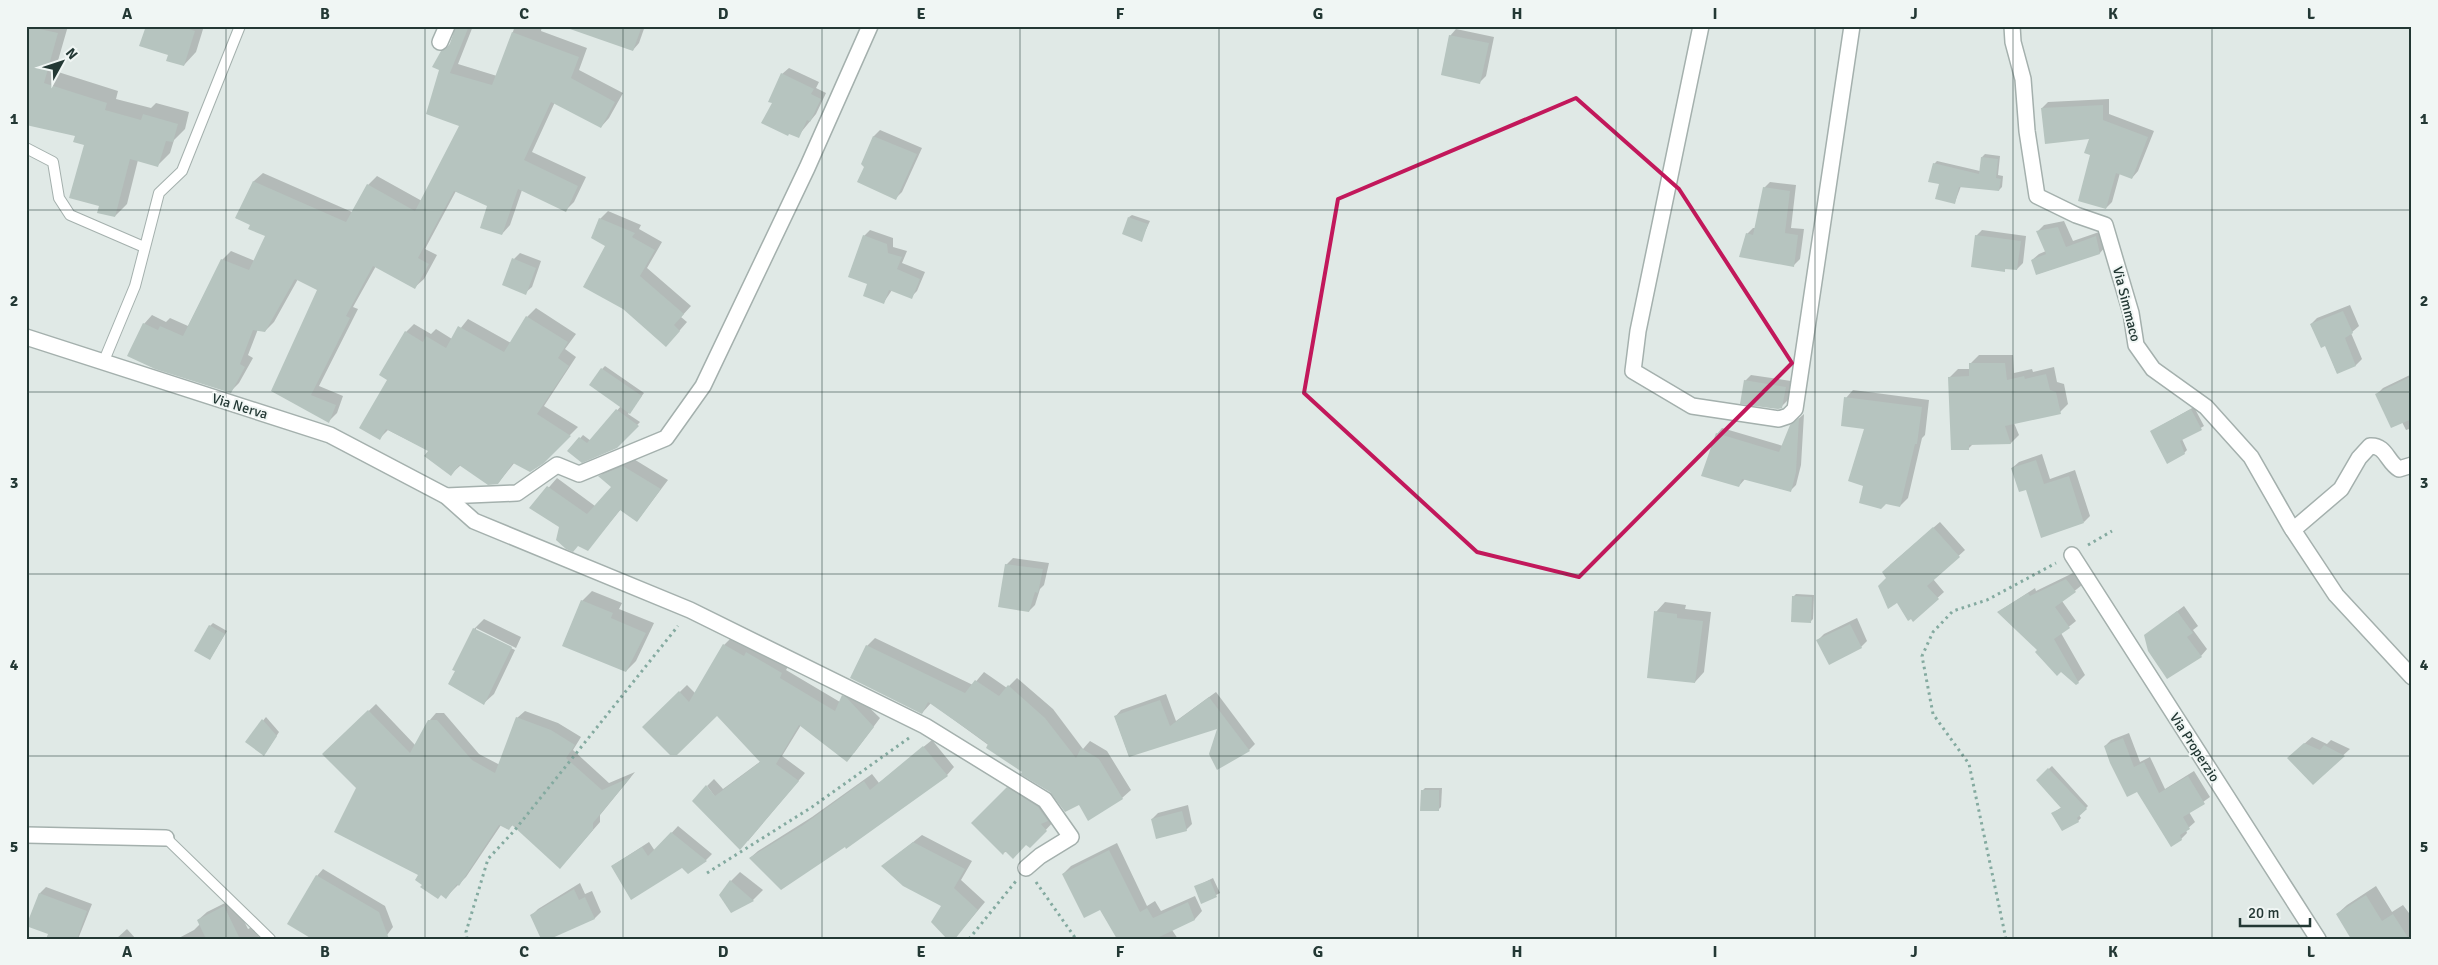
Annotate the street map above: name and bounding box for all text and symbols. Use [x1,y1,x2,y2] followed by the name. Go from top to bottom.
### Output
[122,4,133,24] text: A
[320,4,330,24] text: B
[519,4,529,24] text: C
[718,4,729,24] text: D
[916,4,926,24] text: E
[1116,4,1125,24] text: F
[1313,4,1323,24] text: G
[1512,4,1522,24] text: H
[1712,4,1718,24] text: I
[1910,4,1918,24] text: J
[2108,4,2118,24] text: K
[2307,4,2316,24] text: L
[38,38,88,88] north arrow
[62,45,81,63] text: N
[10,109,19,129] text: 1
[2420,109,2429,129] text: 1
[2109,265,2144,343] street label: Via Simmaco
[10,291,18,311] text: 2
[2420,291,2428,311] text: 2
[210,390,270,423] street label: Via Nerva
[10,473,18,493] text: 3
[2420,473,2428,493] text: 3
[10,655,19,675] text: 4
[2420,655,2429,675] text: 4
[2166,710,2223,785] street label: Via Properzio
[10,837,18,857] text: 5
[2420,837,2428,857] text: 5
[2240,895,2310,927] scale bar
[2248,904,2279,922] text: 20 m
[122,942,133,962] text: A
[320,942,330,962] text: B
[519,942,529,962] text: C
[718,942,729,962] text: D
[916,942,926,962] text: E
[1116,942,1125,962] text: F
[1313,942,1323,962] text: G
[1512,942,1522,962] text: H
[1712,942,1718,962] text: I
[1910,942,1918,962] text: J
[2108,942,2118,962] text: K
[2307,942,2316,962] text: L

